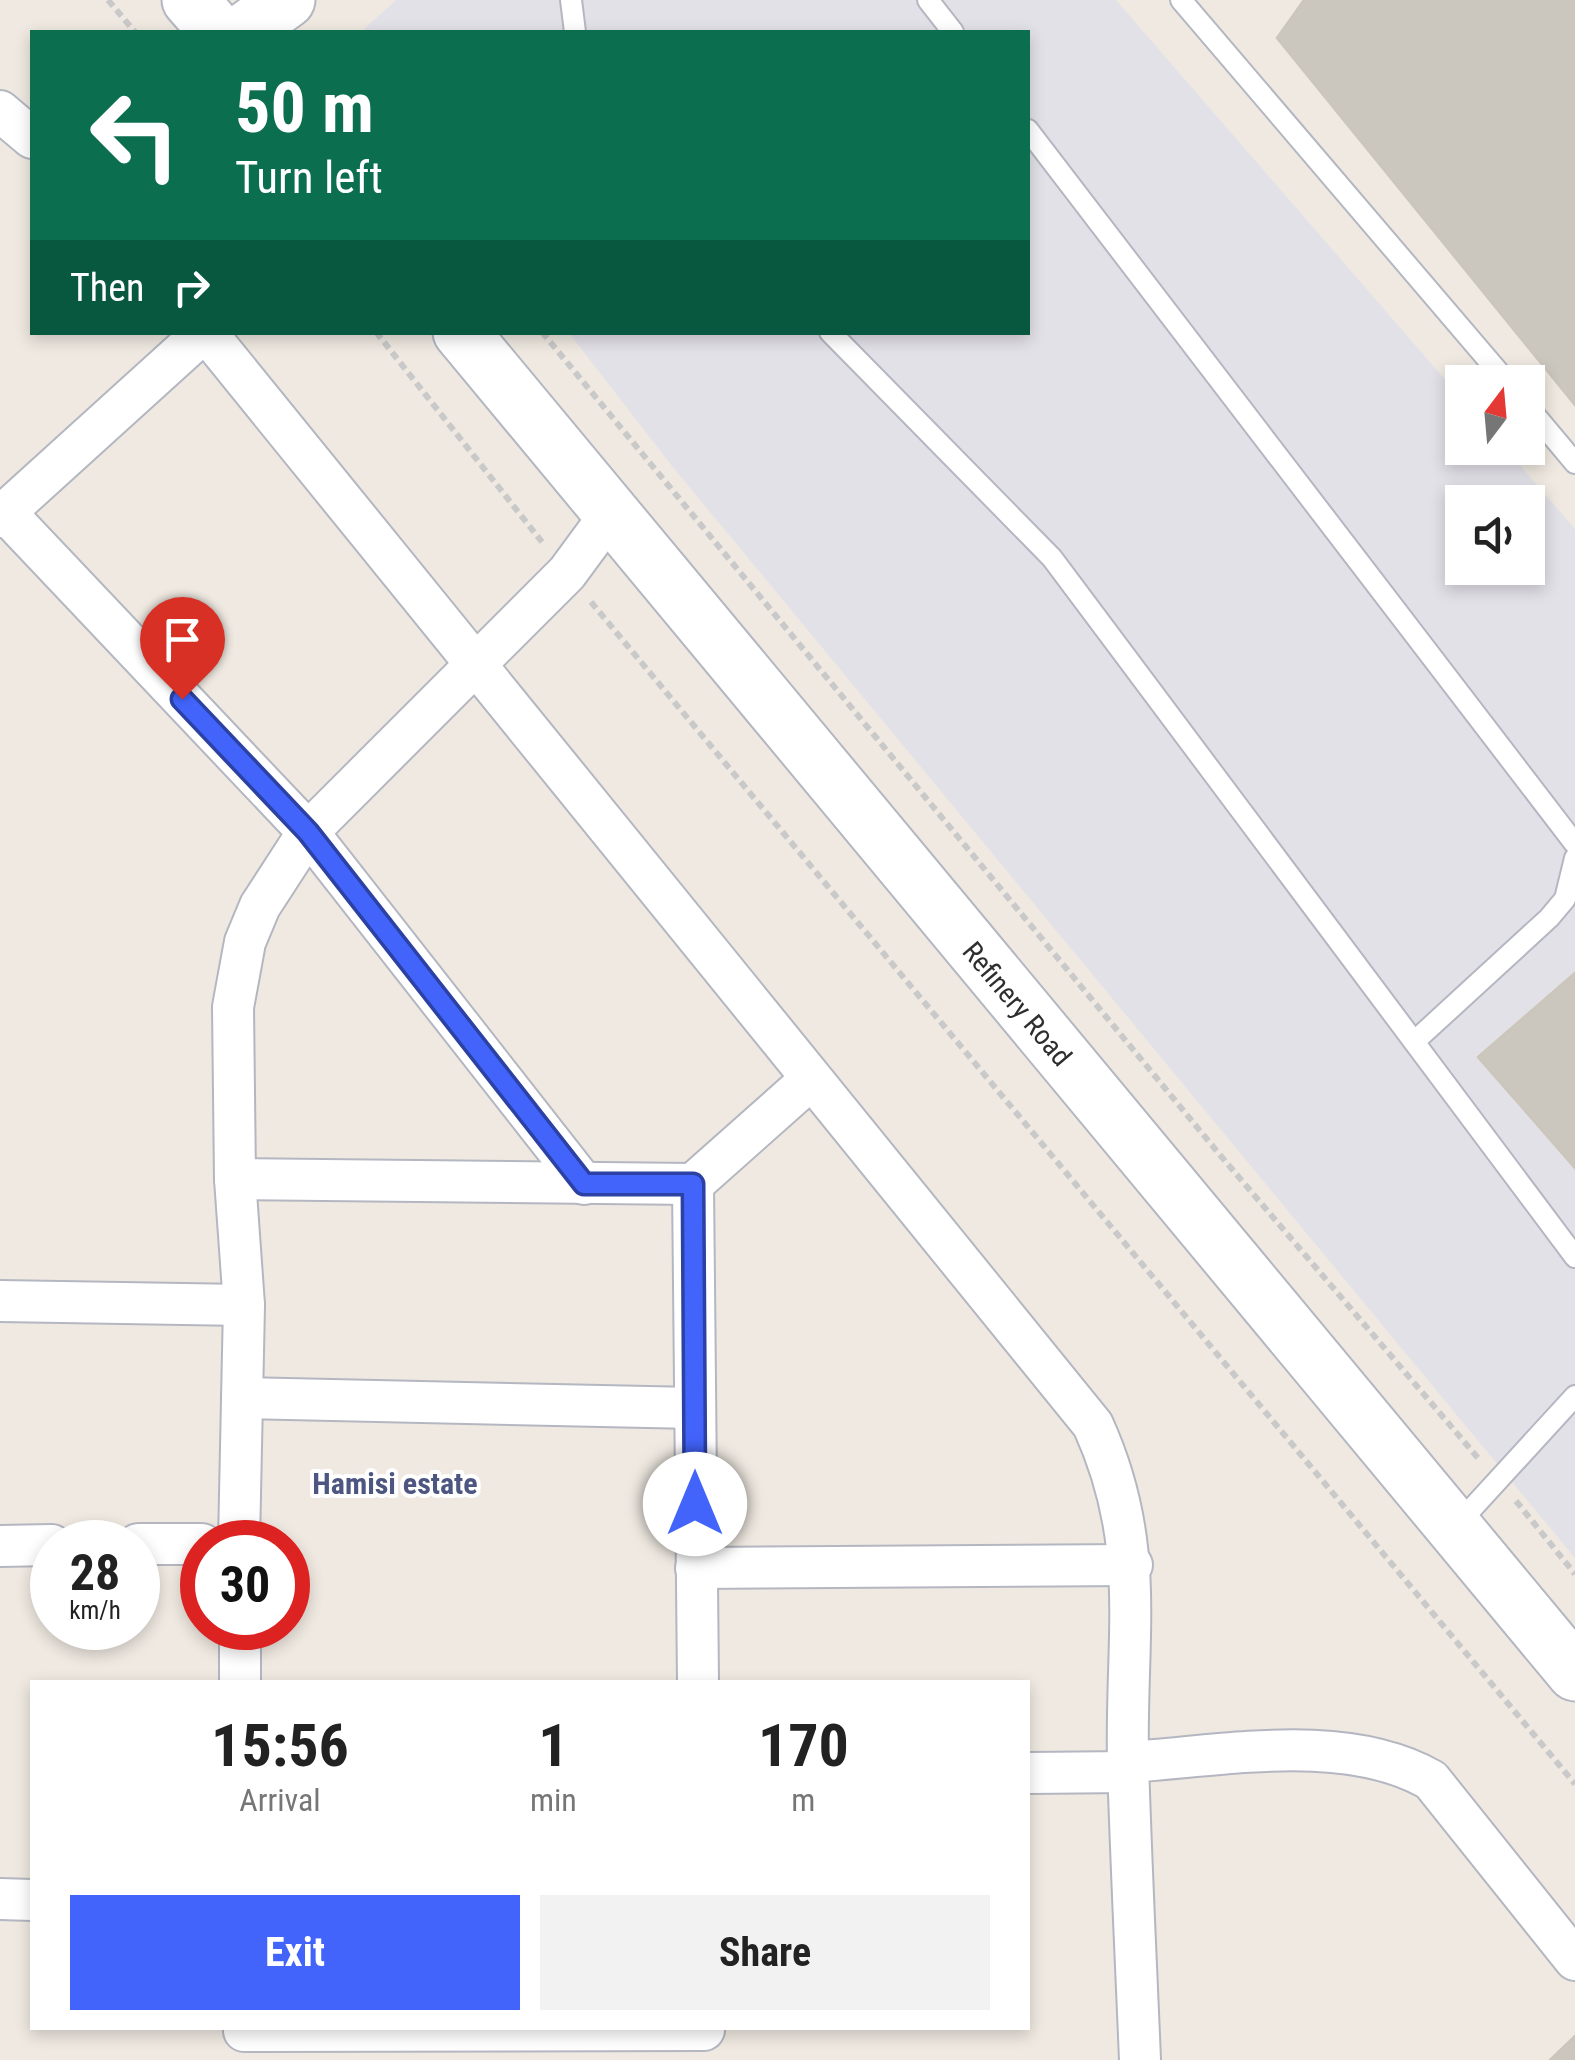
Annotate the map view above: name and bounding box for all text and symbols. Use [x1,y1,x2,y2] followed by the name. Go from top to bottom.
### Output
[235,67,374,149] text: 50 m
[70,70,200,200] icon: left
[235,151,383,204] text: Turn left
[164,260,219,315] icon: right
[70,266,144,310] text: Then
[1445,365,1545,465] north arrow
[1445,365,1545,585] map controls
[1445,485,1545,585] button: sound
[140,597,225,700] pin
[155,612,210,667] icon: arrive
[956,935,1078,1073] street label: Refinery Road
[643,1452,747,1556] position arrow
[312,1466,478,1501] district label: Hamisi estate
[180,1520,310,1650] speed limit sign: 30
[70,1544,120,1602] text: 28
[69,1596,121,1625] text: km/h
[211,1710,349,1781] text: 15:56
[538,1710,569,1781] text: 1
[758,1710,849,1781] text: 170
[239,1781,321,1819] text: Arrival
[530,1781,577,1819] text: min
[791,1781,815,1819] text: m
[70,1895,520,2010] button: Exit
[540,1895,990,2010] button: Share

